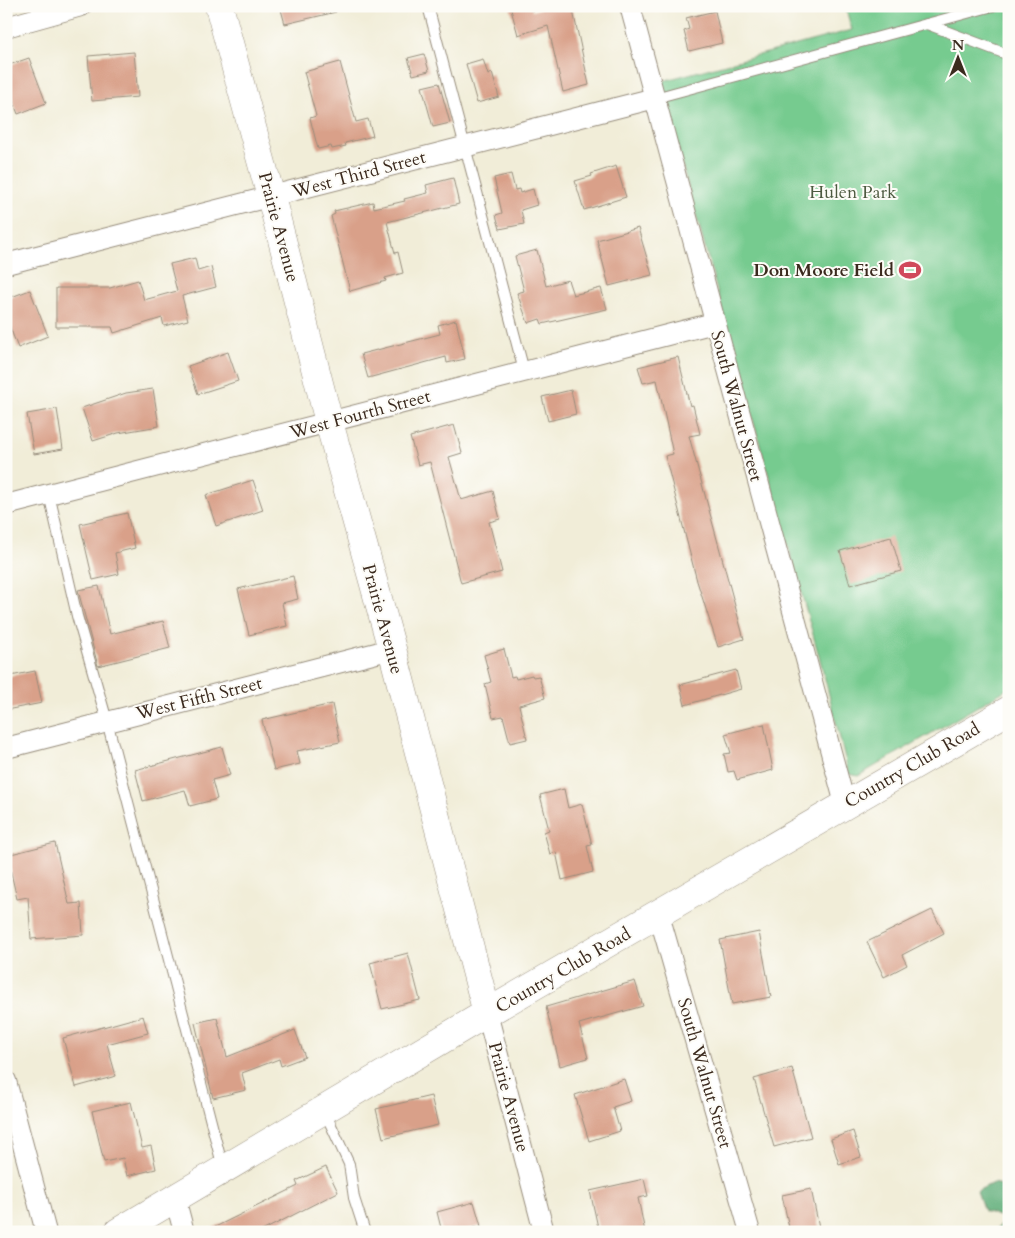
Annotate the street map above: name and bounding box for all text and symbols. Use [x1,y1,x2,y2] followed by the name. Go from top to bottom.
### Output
[932,32,982,82] north arrow
[952,36,964,55] text: N
[289,145,429,205] street label: West Third Street
[252,169,305,285] street label: Prairie Avenue
[809,180,897,205] park label: Hulen Park
[897,257,923,283] sports icon: Don Moore Field
[753,258,895,283] place label: Don Moore Field
[704,328,769,485] street label: South Walnut Street
[286,384,434,446] street label: West Fourth Street
[356,561,409,677] street label: Prairie Avenue
[132,671,265,726] street label: West Fifth Street
[840,716,985,814] street label: Country Club Road
[491,921,636,1019] street label: Country Club Road
[671,995,738,1151] street label: South Walnut Street
[482,1039,535,1155] street label: Prairie Avenue

